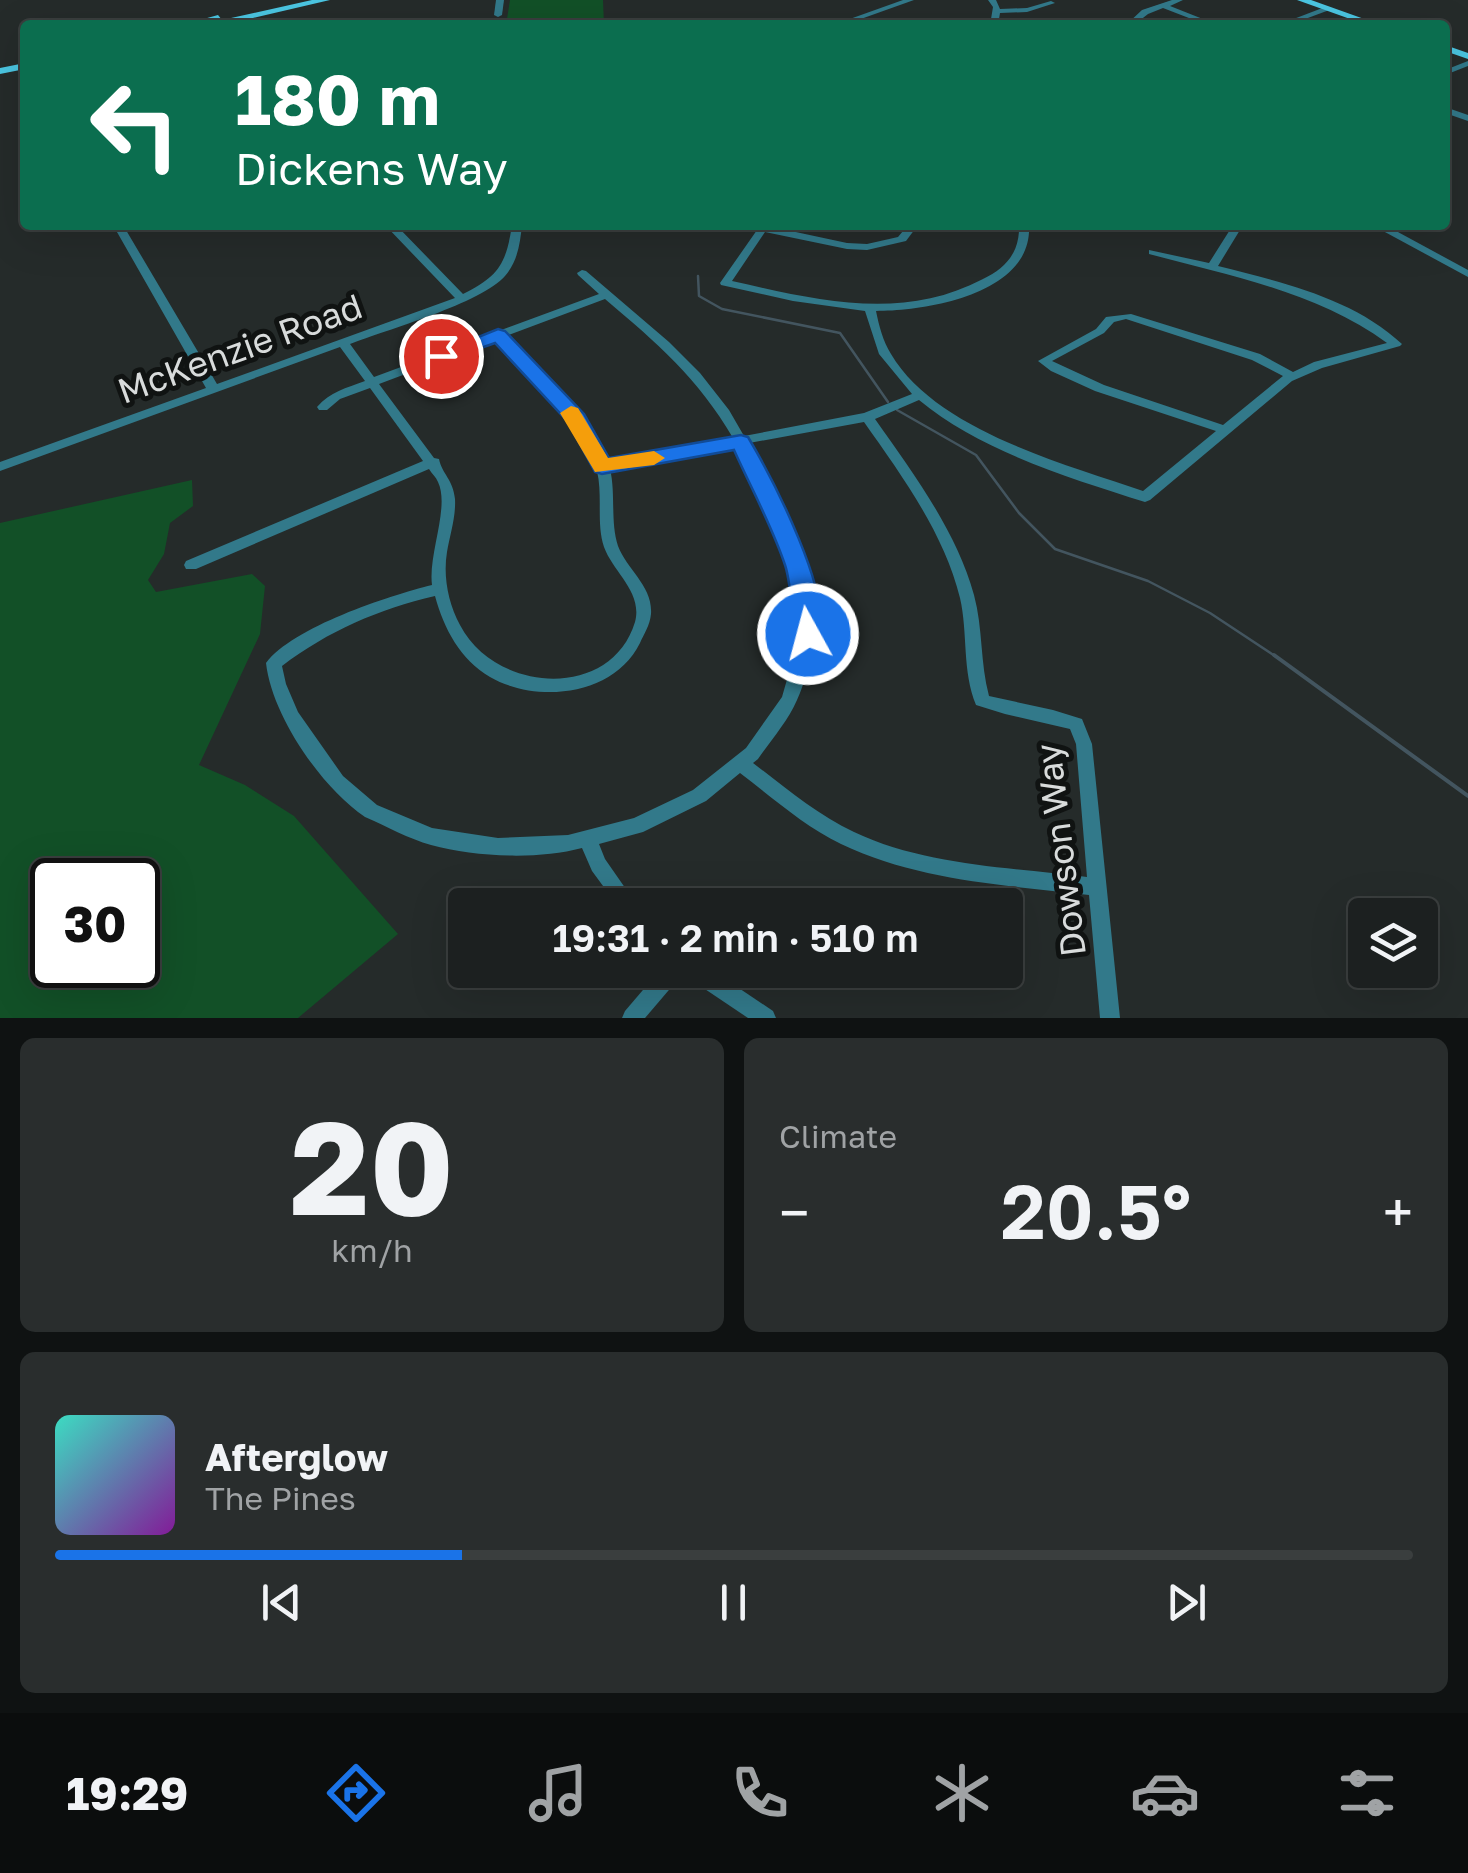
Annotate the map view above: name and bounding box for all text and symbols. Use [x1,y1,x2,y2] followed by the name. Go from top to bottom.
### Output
[235,56,440,140] text: 180 m
[70,60,200,190] icon: left
[235,141,508,195] text: Dickens Way
[112,284,367,412] street label: McKenzie Road
[399,314,484,399] pin
[414,329,469,384] icon: arrive
[756,582,860,686] position arrow
[1026,741,1094,959] street label: Dowson Way
[30,858,160,988] speed limit sign: 30
[1348,898,1438,988] map controls
[1348,898,1438,988] button: layers
[552,915,919,960] text: 19:31 · 2 min · 510 m
[290,1088,454,1244] text: 20
[779,1117,897,1155] text: Climate
[1001,1165,1191,1256] text: 20.5°
[779,1179,809,1245] text: −
[1383,1179,1413,1245] text: +
[331,1231,413,1269] text: km/h
[205,1434,388,1479] text: Afterglow
[205,1479,356,1517] text: The Pines
[254,1575,309,1630] icon: previous
[706,1575,761,1630] icon: pause
[1159,1575,1214,1630] icon: next
[321,1758,391,1828] icon: directions
[523,1758,593,1828] icon: music
[725,1758,795,1828] icon: phone
[927,1758,997,1828] icon: climate
[1130,1758,1200,1828] icon: car
[1332,1758,1402,1828] icon: filters
[66,1766,188,1820] text: 19:29

